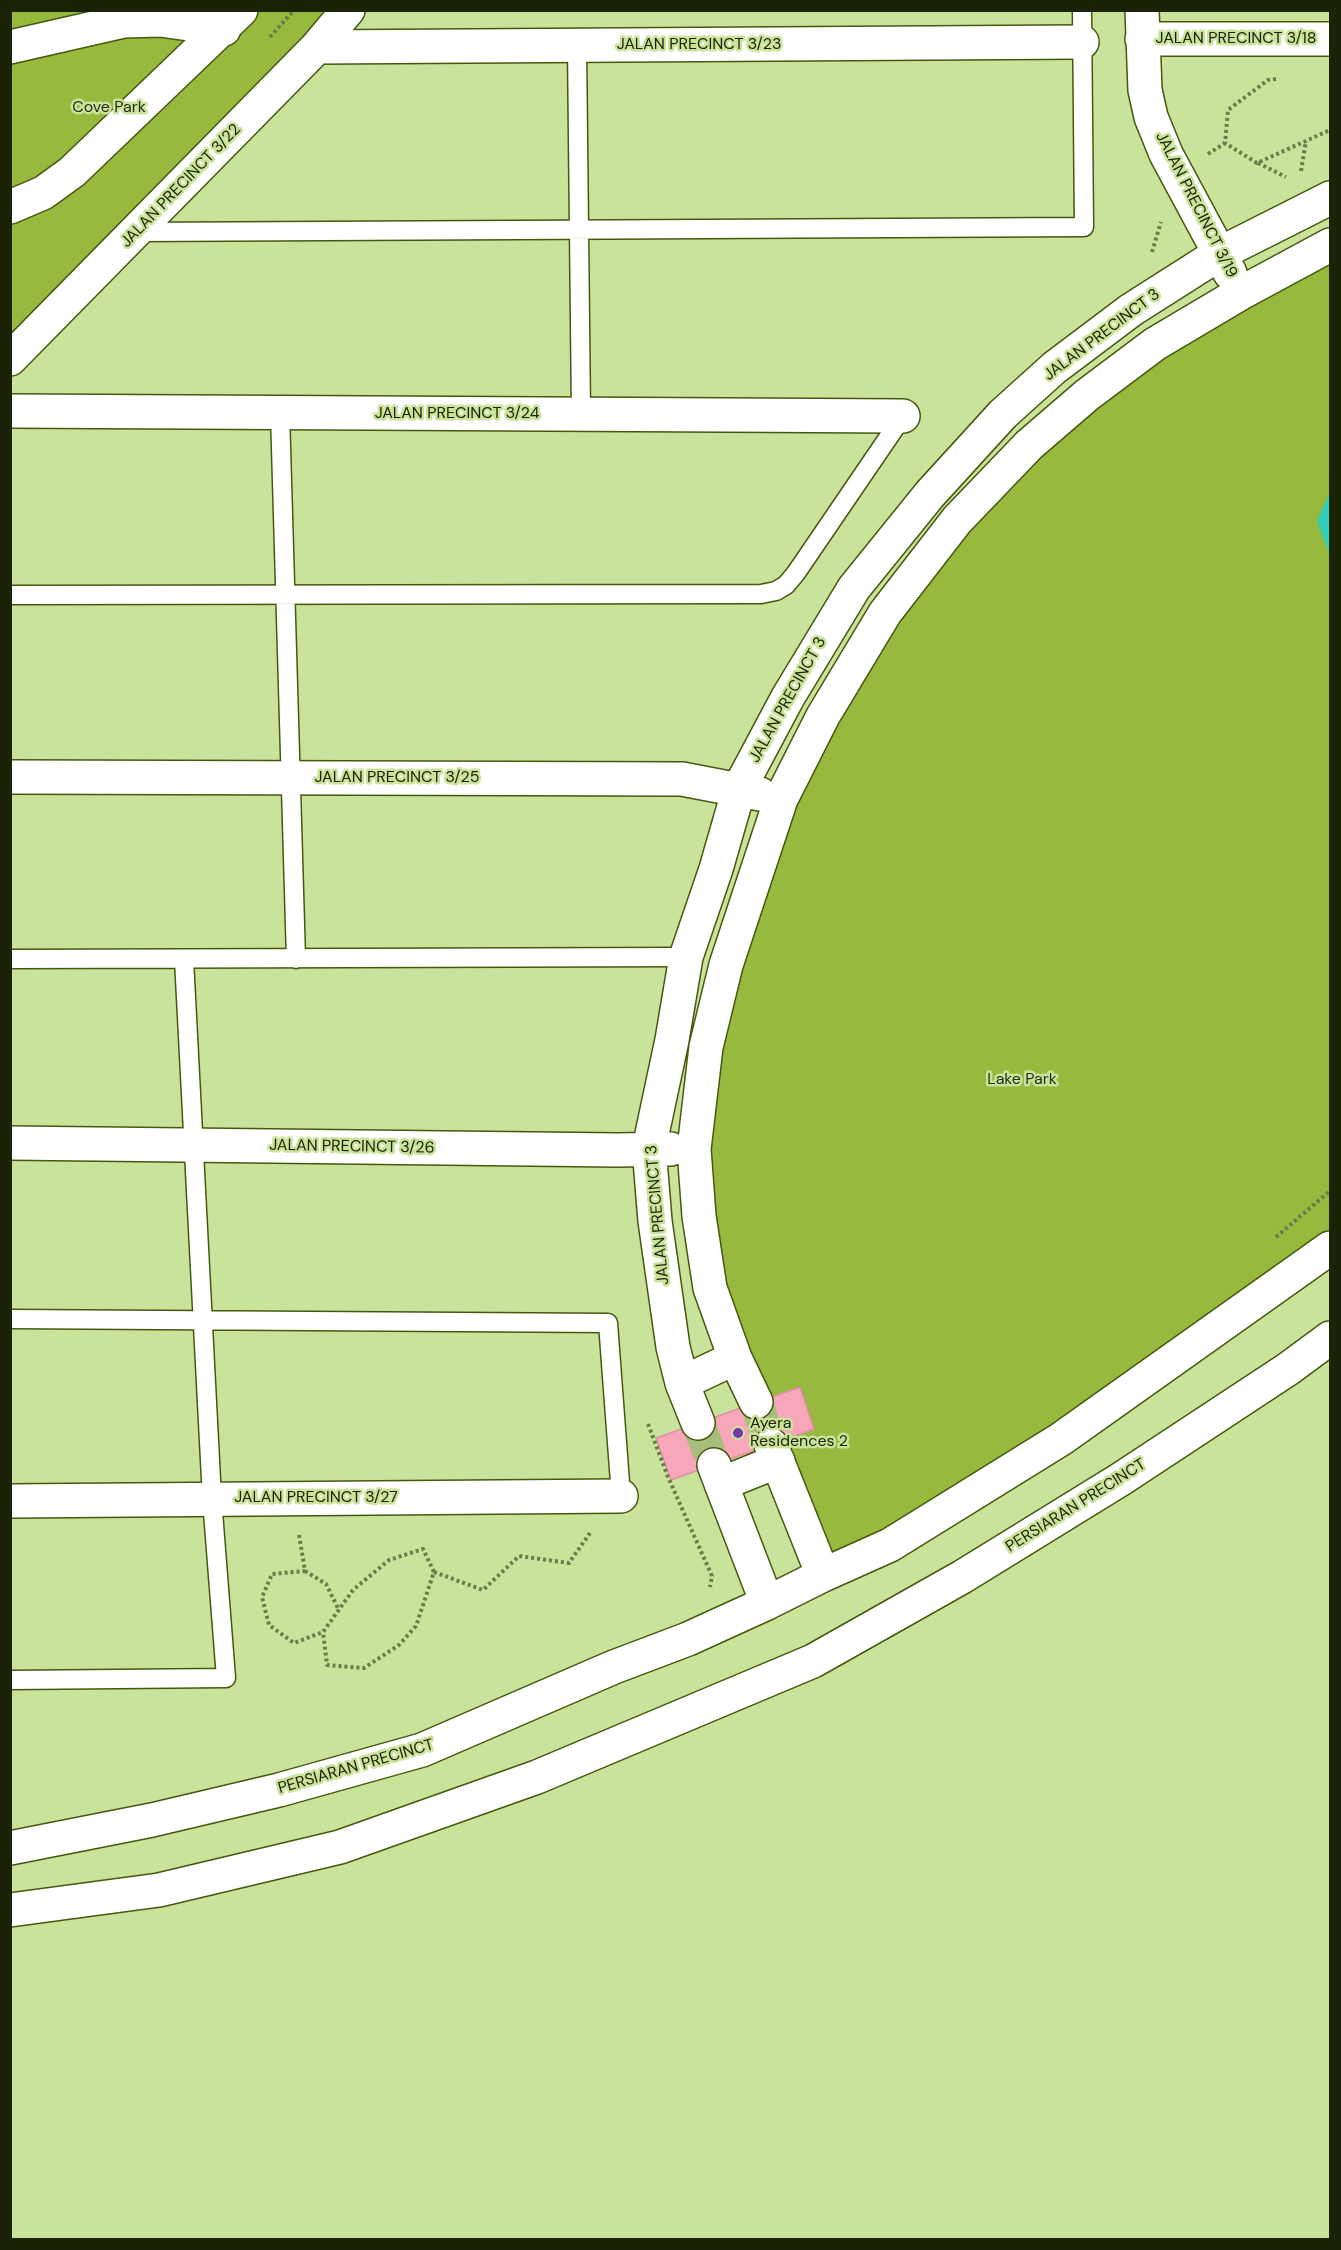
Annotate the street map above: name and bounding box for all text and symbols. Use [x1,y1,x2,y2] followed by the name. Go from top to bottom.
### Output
[1156,29,1316,49] street label: JALAN PRECINCT 3/18
[617,35,781,55] street label: JALAN PRECINCT 3/23
[72,98,146,118] park label: Cove Park
[117,120,245,252] street label: JALAN PRECINCT 3/22
[1151,129,1241,281] street label: JALAN PRECINCT 3/19
[1040,285,1164,385] street label: JALAN PRECINCT 3
[375,404,539,424] street label: JALAN PRECINCT 3/24
[746,634,830,766] street label: JALAN PRECINCT 3
[314,768,480,788] street label: JALAN PRECINCT 3/25
[987,1070,1057,1090] park label: Lake Park
[269,1136,435,1158] street label: JALAN PRECINCT 3/26
[642,1144,674,1286] street label: JALAN PRECINCT 3
[750,1414,848,1452] place label: Ayera Residences 2
[731,1426,745,1440] marker: Ayera Residences 2
[1003,1455,1149,1557] street label: PERSIARAN PRECINCT
[234,1488,398,1508] street label: JALAN PRECINCT 3/27
[276,1736,436,1798] street label: PERSIARAN PRECINCT

